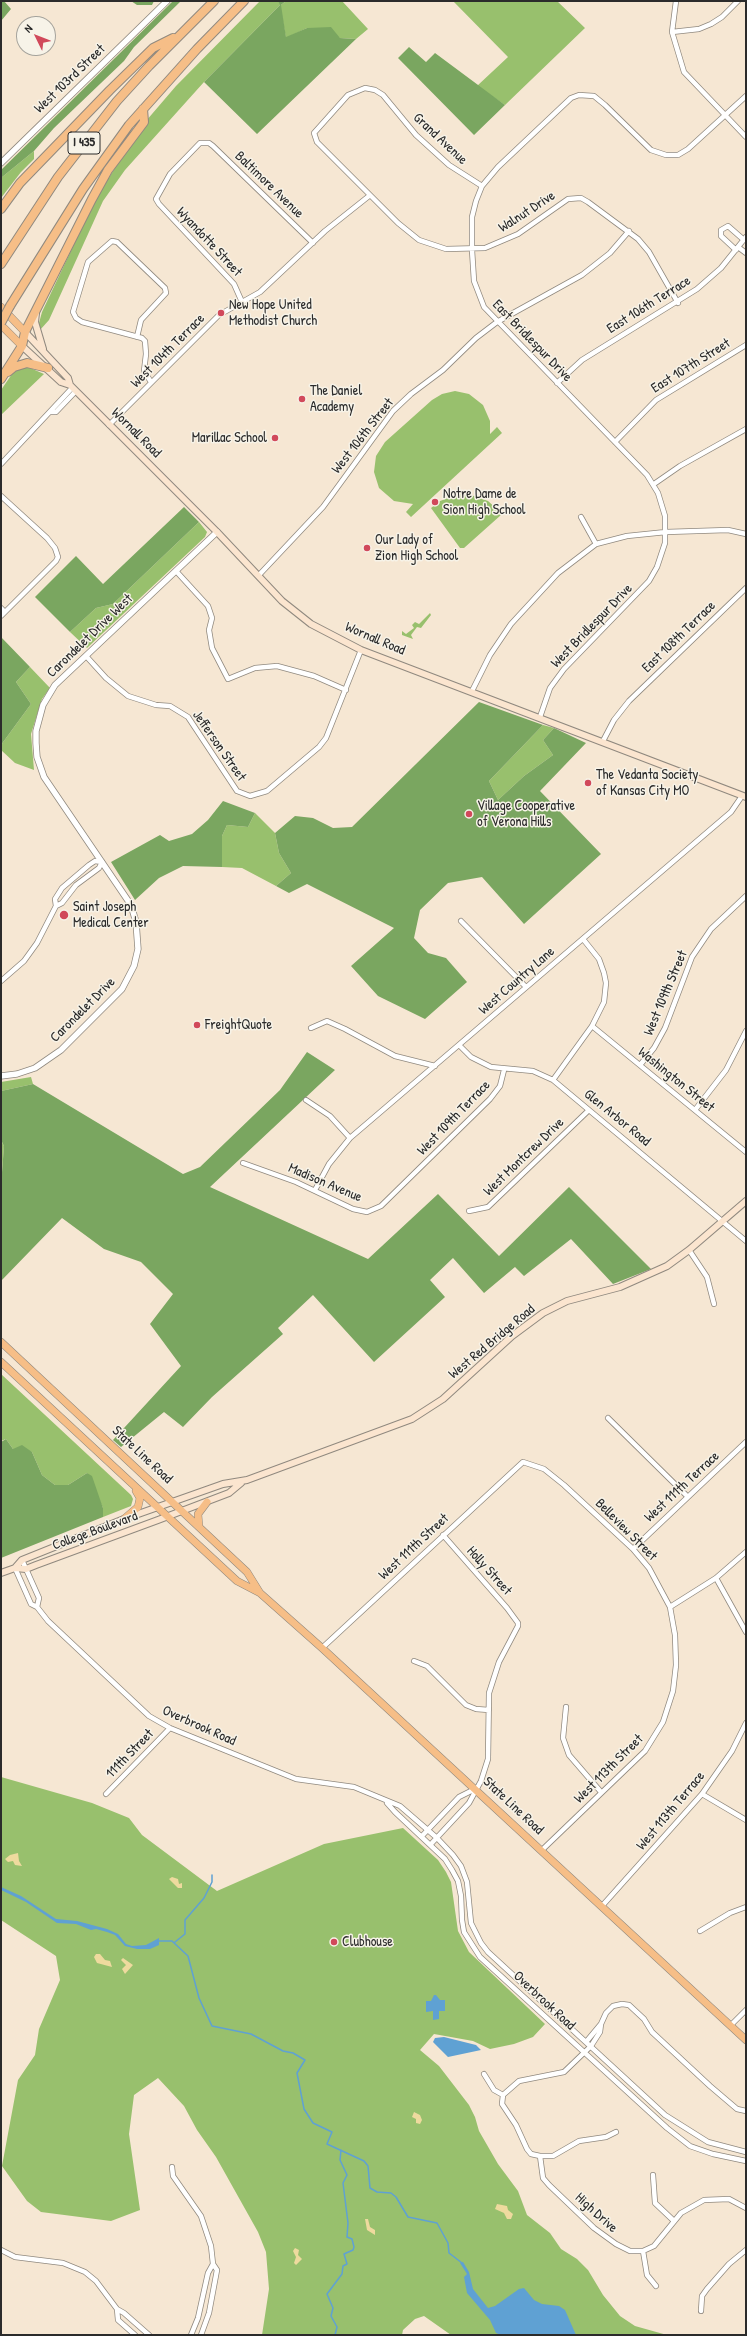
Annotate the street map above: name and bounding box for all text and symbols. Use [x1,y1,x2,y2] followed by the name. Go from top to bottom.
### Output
[16,16,56,56] north arrow
[21,22,35,35] text: N
[31,41,109,117] street label: West 103rd Street
[409,110,471,168] street label: Grand Avenue
[68,132,100,154] road number: I 435
[231,148,307,222] street label: Baltimore Avenue
[496,187,558,237] street label: Walnut Drive
[173,204,245,280] street label: Wyandotte Street
[604,273,694,337] street label: East 106th Terrace
[229,297,317,330] place label: New Hope United Methodist Church
[489,297,575,385] street label: East Bridlespur Drive
[216,308,226,318] marker: New Hope United Methodist Church
[128,311,208,391] street label: West 104th Terrace
[648,335,734,397] street label: East 107th Street
[310,383,362,416] place label: The Daniel Academy
[297,394,307,404] marker: The Daniel Academy
[328,395,398,477] street label: West 106th Street
[108,405,164,461] street label: Wornall Road
[192,430,267,446] place label: Marillac School
[270,433,280,443] marker: Marillac School
[443,486,526,518] place label: Notre Dame de Sion High School
[430,497,440,507] marker: Notre Dame de Sion High School
[375,532,458,564] place label: Our Lady of Zion High School
[362,543,372,553] marker: Our Lady of Zion High School
[548,581,636,671] street label: West Bridlespur Drive
[44,591,136,681] street label: Carondelet Drive West
[639,598,719,676] street label: East 108th Terrace
[342,619,408,659] street label: Wornall Road
[189,708,249,784] street label: Jefferson Street
[596,767,698,800] place label: The Vedanta Society of Kansas City MO
[583,778,593,788] marker: The Vedanta Society of Kansas City MO
[477,798,575,830] place label: Village Cooperative of Verona Hills
[464,809,474,819] marker: Village Cooperative of Verona Hills
[73,899,149,932] place label: Saint Joseph Medical Center
[58,909,70,921] marker: Saint Joseph Medical Center
[476,944,558,1018] street label: West Country Lane
[641,948,691,1038] street label: West 109th Street
[47,974,119,1046] street label: Carondelet Drive
[205,1017,272,1033] place label: FreightQuote
[192,1020,202,1030] marker: FreightQuote
[634,1044,718,1116] street label: Washington Street
[414,1077,494,1159] street label: West 109th Terrace
[580,1086,654,1150] street label: Glen Arbor Road
[480,1114,568,1200] street label: West Montcrew Drive
[286,1160,364,1206] street label: Madison Avenue
[446,1301,538,1383] street label: West Red Bridge Road
[108,1423,176,1487] street label: State Line Road
[641,1448,723,1526] street label: West 111th Terrace
[591,1495,661,1565] street label: Belleview Street
[50,1508,140,1554] street label: College Boulevard
[376,1510,452,1584] street label: West 111th Street
[463,1543,515,1599] street label: Holly Street
[160,1702,238,1750] street label: Overbrook Road
[103,1726,157,1782] street label: 111th Street
[571,1731,647,1807] street label: West 113th Street
[633,1768,709,1854] street label: West 113th Terrace
[479,1774,547,1838] street label: State Line Road
[342,1934,393,1950] place label: Clubhouse
[329,1937,339,1947] marker: Clubhouse
[509,1968,579,2034] street label: Overbrook Road
[571,2190,621,2236] street label: High Drive

